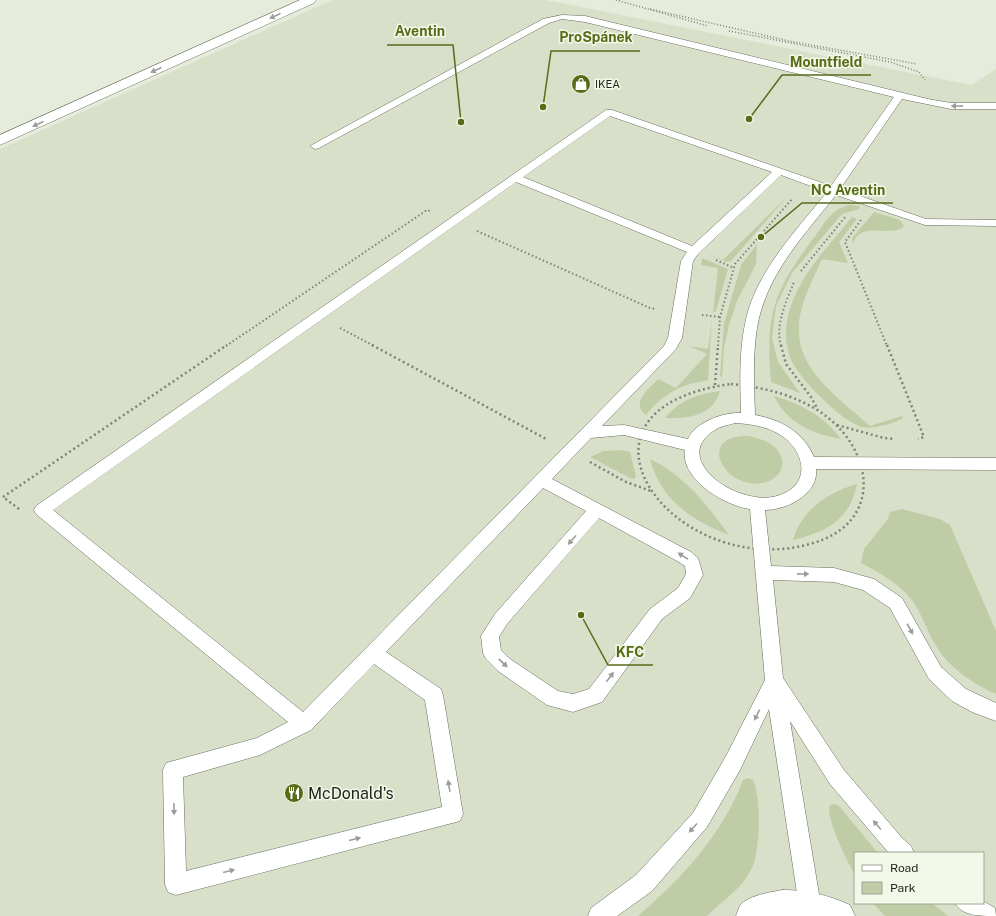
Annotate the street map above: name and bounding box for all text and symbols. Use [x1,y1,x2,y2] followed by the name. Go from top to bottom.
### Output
[269,13,280,19] one-way arrow
[387,19,453,45] callout: Aventin
[395,23,445,39] text: Aventin
[551,25,640,51] callout: ProSpánek
[559,29,633,45] text: ProSpánek
[782,49,871,75] callout: Mountfield
[790,54,862,70] text: Mountfield
[151,67,162,73] one-way arrow
[570,73,592,95] shop icon: IKEA
[595,78,620,90] place label: IKEA
[950,103,963,109] one-way arrow
[32,121,43,127] one-way arrow
[802,177,893,203] callout: NC Aventin
[811,182,885,198] text: NC Aventin
[567,534,576,545] one-way arrow
[677,553,689,560] one-way arrow
[797,571,810,577] one-way arrow
[907,623,914,635] one-way arrow
[608,639,653,665] callout: KFC
[616,644,644,660] text: KFC
[498,658,508,668] one-way arrow
[606,671,615,682] one-way arrow
[754,709,760,721] one-way arrow
[446,780,452,792] one-way arrow
[283,782,305,804] restaurant icon: McDonald's
[308,784,394,803] place label: McDonald's
[171,803,177,816] one-way arrow
[873,820,882,830] one-way arrow
[689,823,698,832] one-way arrow
[349,836,361,842] one-way arrow
[854,852,984,904] legend
[890,861,918,875] text: Road
[223,868,235,874] one-way arrow
[890,881,916,895] text: Park

